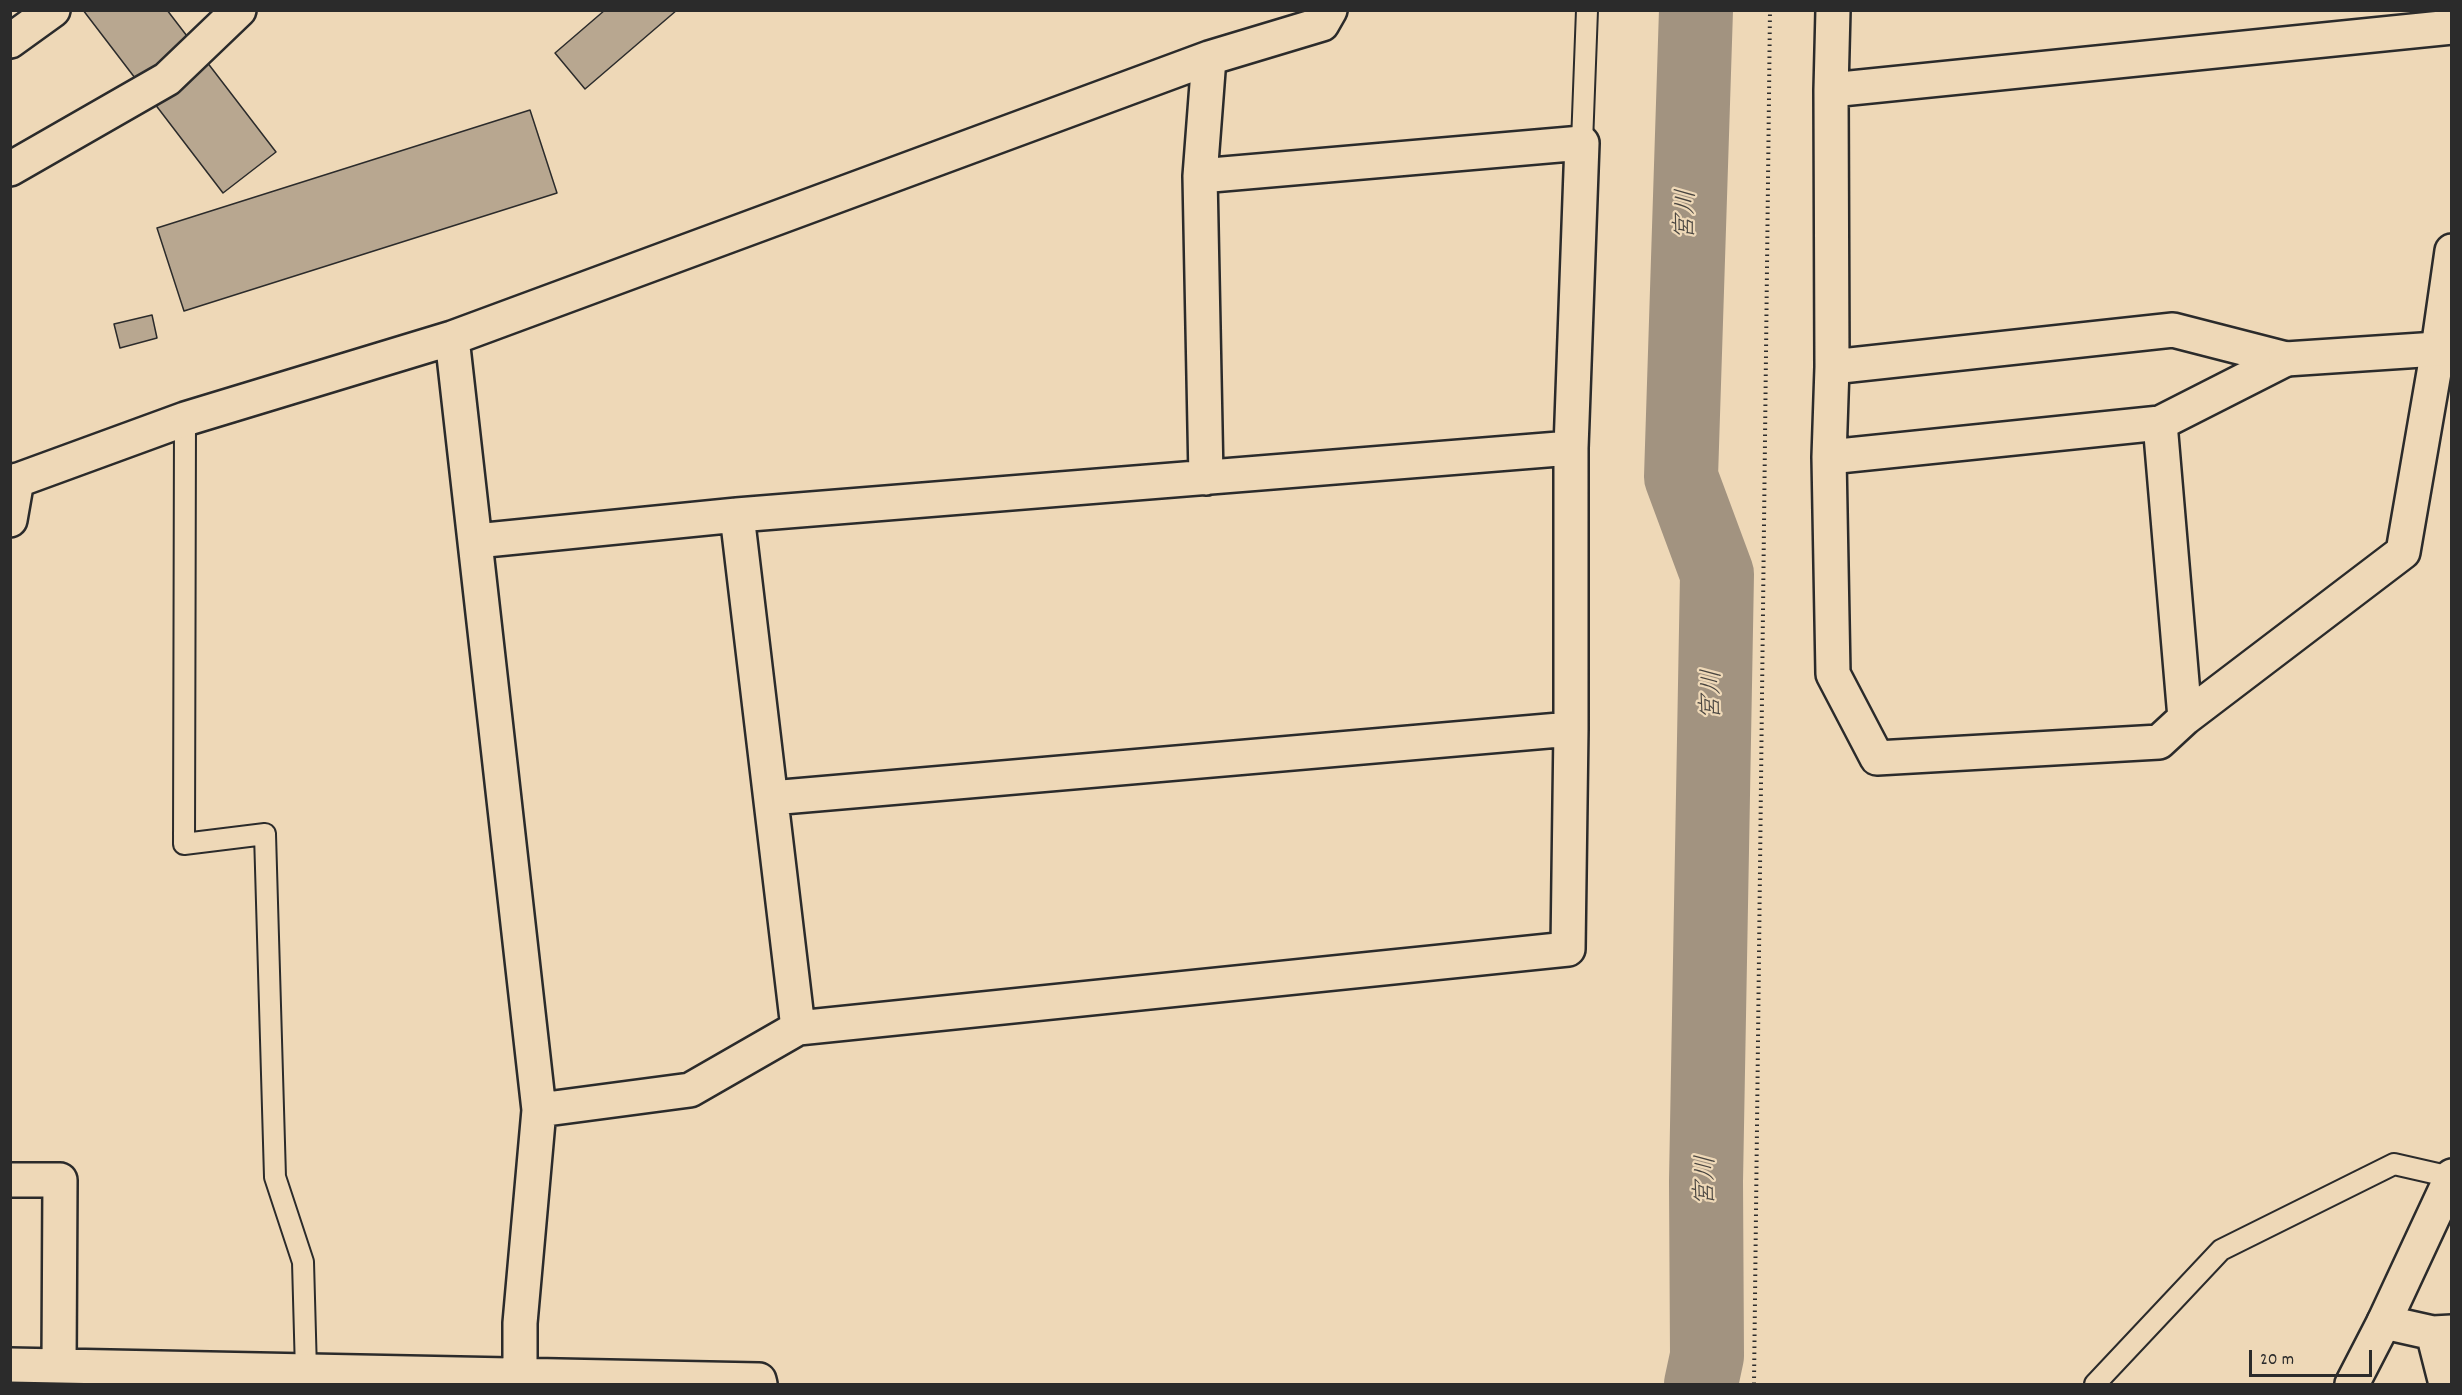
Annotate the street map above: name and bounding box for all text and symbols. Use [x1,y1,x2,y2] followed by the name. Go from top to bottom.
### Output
[1673,188,1705,242] water label: 宮川
[1699,669,1731,721] water label: 宮川
[1693,1155,1725,1207] water label: 宮川
[2252,1338,2375,1376] scale bar
[2260,1348,2294,1373] text: 20 m

